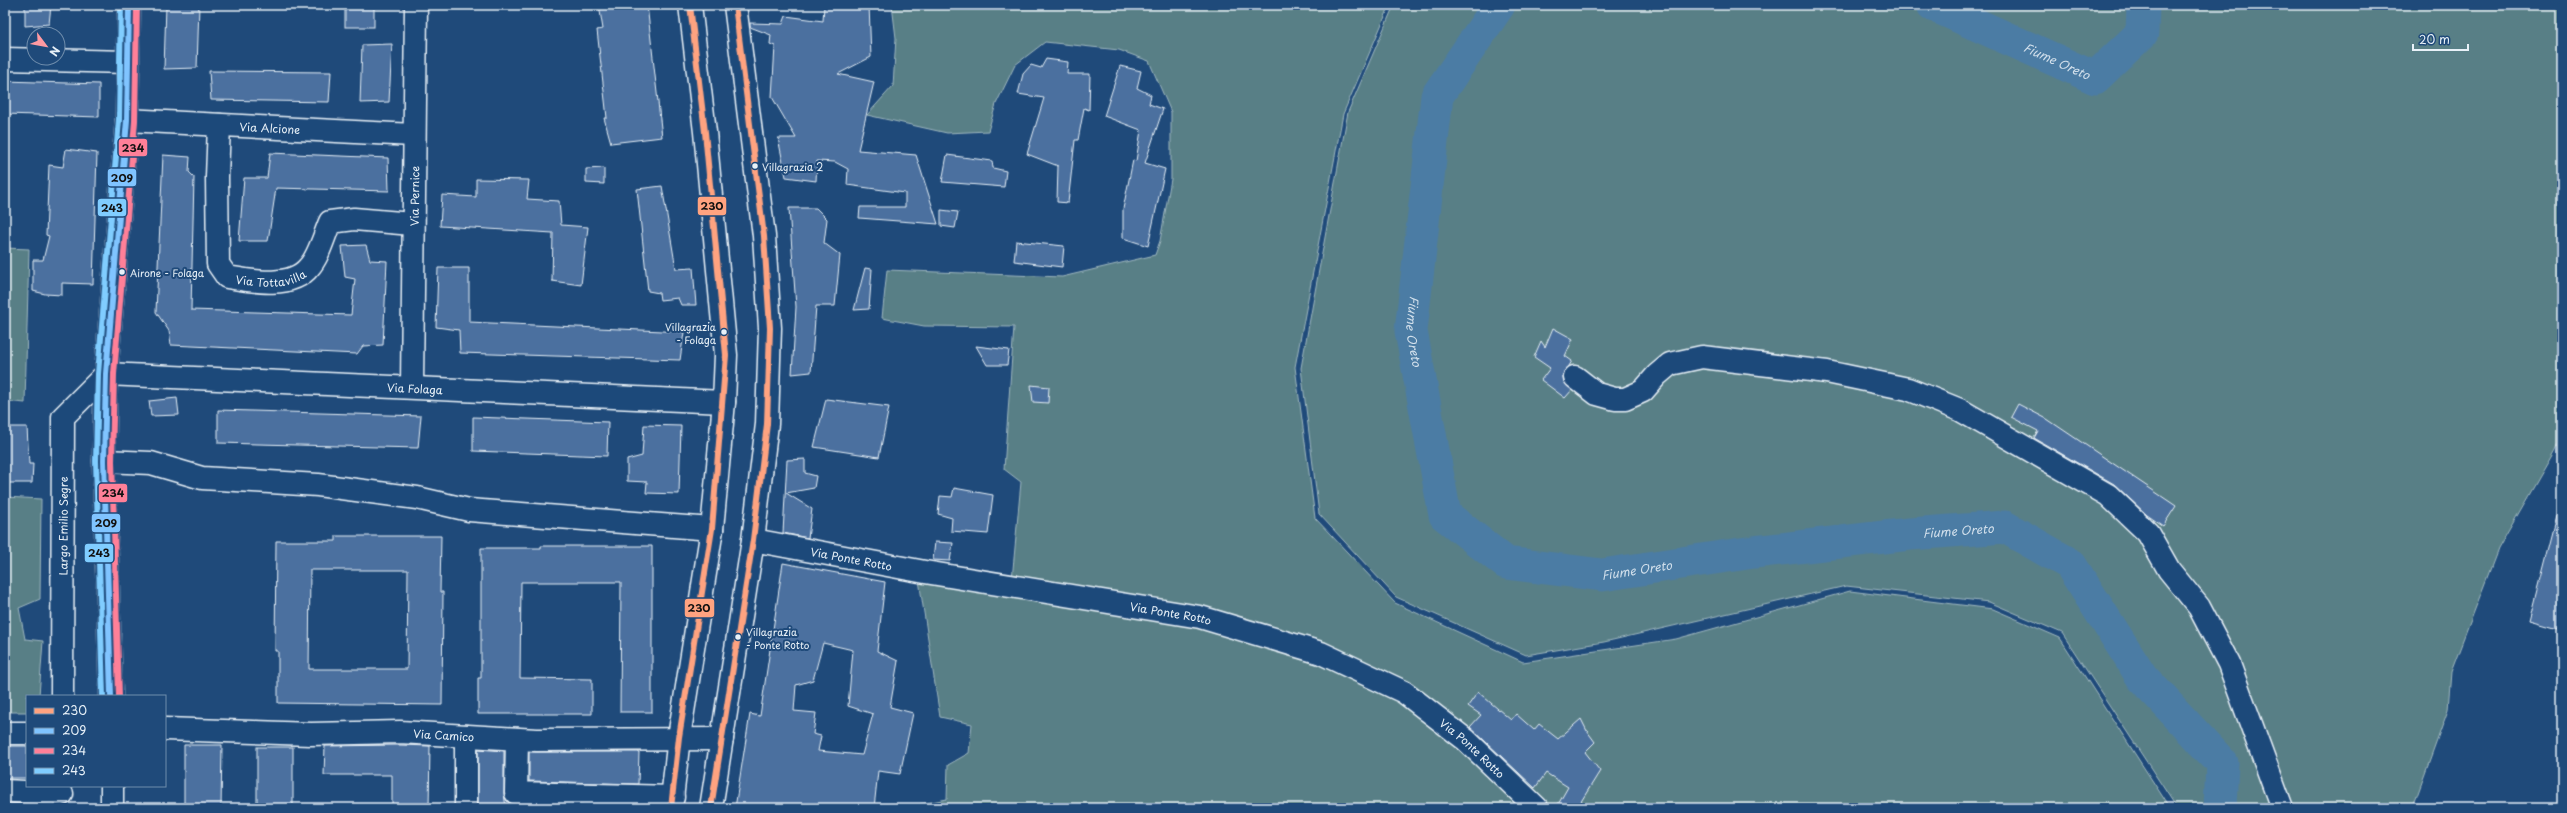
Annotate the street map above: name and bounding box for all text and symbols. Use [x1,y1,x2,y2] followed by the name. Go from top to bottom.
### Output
[26,26,66,66] north arrow
[2413,26,2468,52] scale bar
[2419,30,2450,48] text: 20 m
[2021,38,2094,84] water label: Fiume Oreto
[45,43,64,60] text: N
[239,117,301,138] street label: Via Alcione
[118,138,148,157] line badge: 234
[122,139,145,156] text: 234
[762,159,823,174] place label: Villagrazia 2
[750,161,760,171] marker: Villagrazia 2
[405,166,423,226] street label: Via Pernice
[107,168,137,187] line badge: 209
[111,169,134,186] text: 209
[697,196,727,216] line badge: 230
[701,197,724,214] text: 230
[97,198,127,217] line badge: 243
[101,199,123,216] text: 243
[130,265,205,280] place label: Airone - Folaga
[234,265,309,290] street label: Via Tottavilla
[117,267,127,277] marker: Airone - Folaga
[1402,295,1427,369] water label: Fiume Oreto
[665,319,717,347] place label: Villagrazia - Folaga
[719,327,729,337] marker: Villagrazia - Folaga
[387,378,443,398] street label: Via Folaga
[54,476,71,576] street label: Largo Emilio Segre
[98,483,128,503] line badge: 234
[102,484,125,501] text: 234
[91,513,121,533] line badge: 209
[95,514,118,531] text: 209
[1922,519,1995,542] water label: Fiume Oreto
[809,542,894,574] street label: Via Ponte Rotto
[84,543,114,563] line badge: 243
[88,544,110,561] text: 243
[1600,555,1674,584] water label: Fiume Oreto
[1129,597,1214,628] street label: Via Ponte Rotto
[684,598,715,618] line badge: 230
[688,599,711,616] text: 230
[746,624,810,652] place label: Villagrazia - Ponte Rotto
[733,632,743,642] marker: Villagrazia - Ponte Rotto
[26,695,166,787] legend
[62,701,87,719] text: 230
[1436,714,1509,782] street label: Via Ponte Rotto
[62,721,86,739] text: 209
[413,724,475,745] street label: Via Camico
[62,741,86,759] text: 234
[62,761,86,779] text: 243

